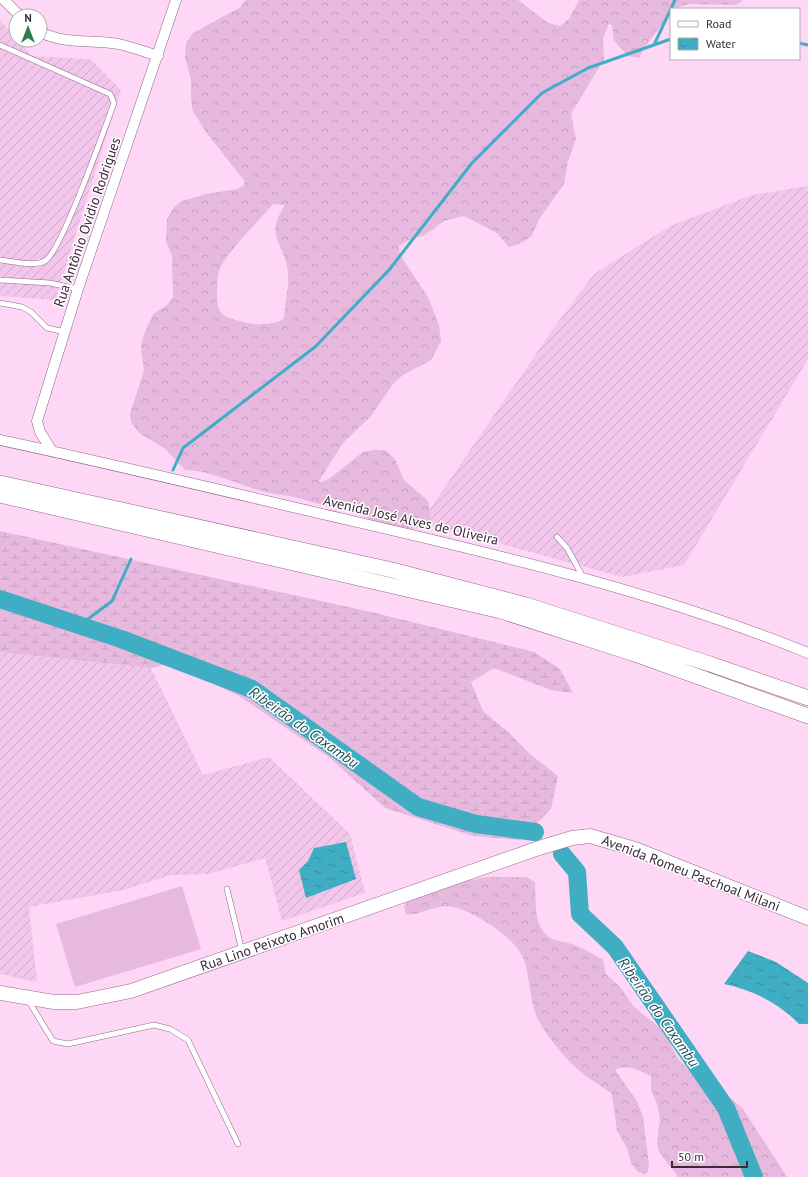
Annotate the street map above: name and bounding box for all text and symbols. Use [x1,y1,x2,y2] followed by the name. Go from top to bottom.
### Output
[8,8,48,48] north arrow
[670,8,800,60] legend
[24,11,32,25] text: N
[706,16,731,31] text: Road
[706,36,736,51] text: Water
[49,135,125,309] street label: Rua Antônio Ovídio Rodrigues
[322,491,501,549] street label: Avenida José Alves de Oliveira
[245,682,363,772] water label: Ribeirão do Caxambu
[599,831,783,915] street label: Avenida Romeu Paschoal Milani
[198,909,346,975] street label: Rua Lino Peixoto Amorim
[614,953,704,1071] water label: Ribeirão do Caxambu
[672,1143,747,1169] scale bar
[678,1149,704,1164] text: 50 m

